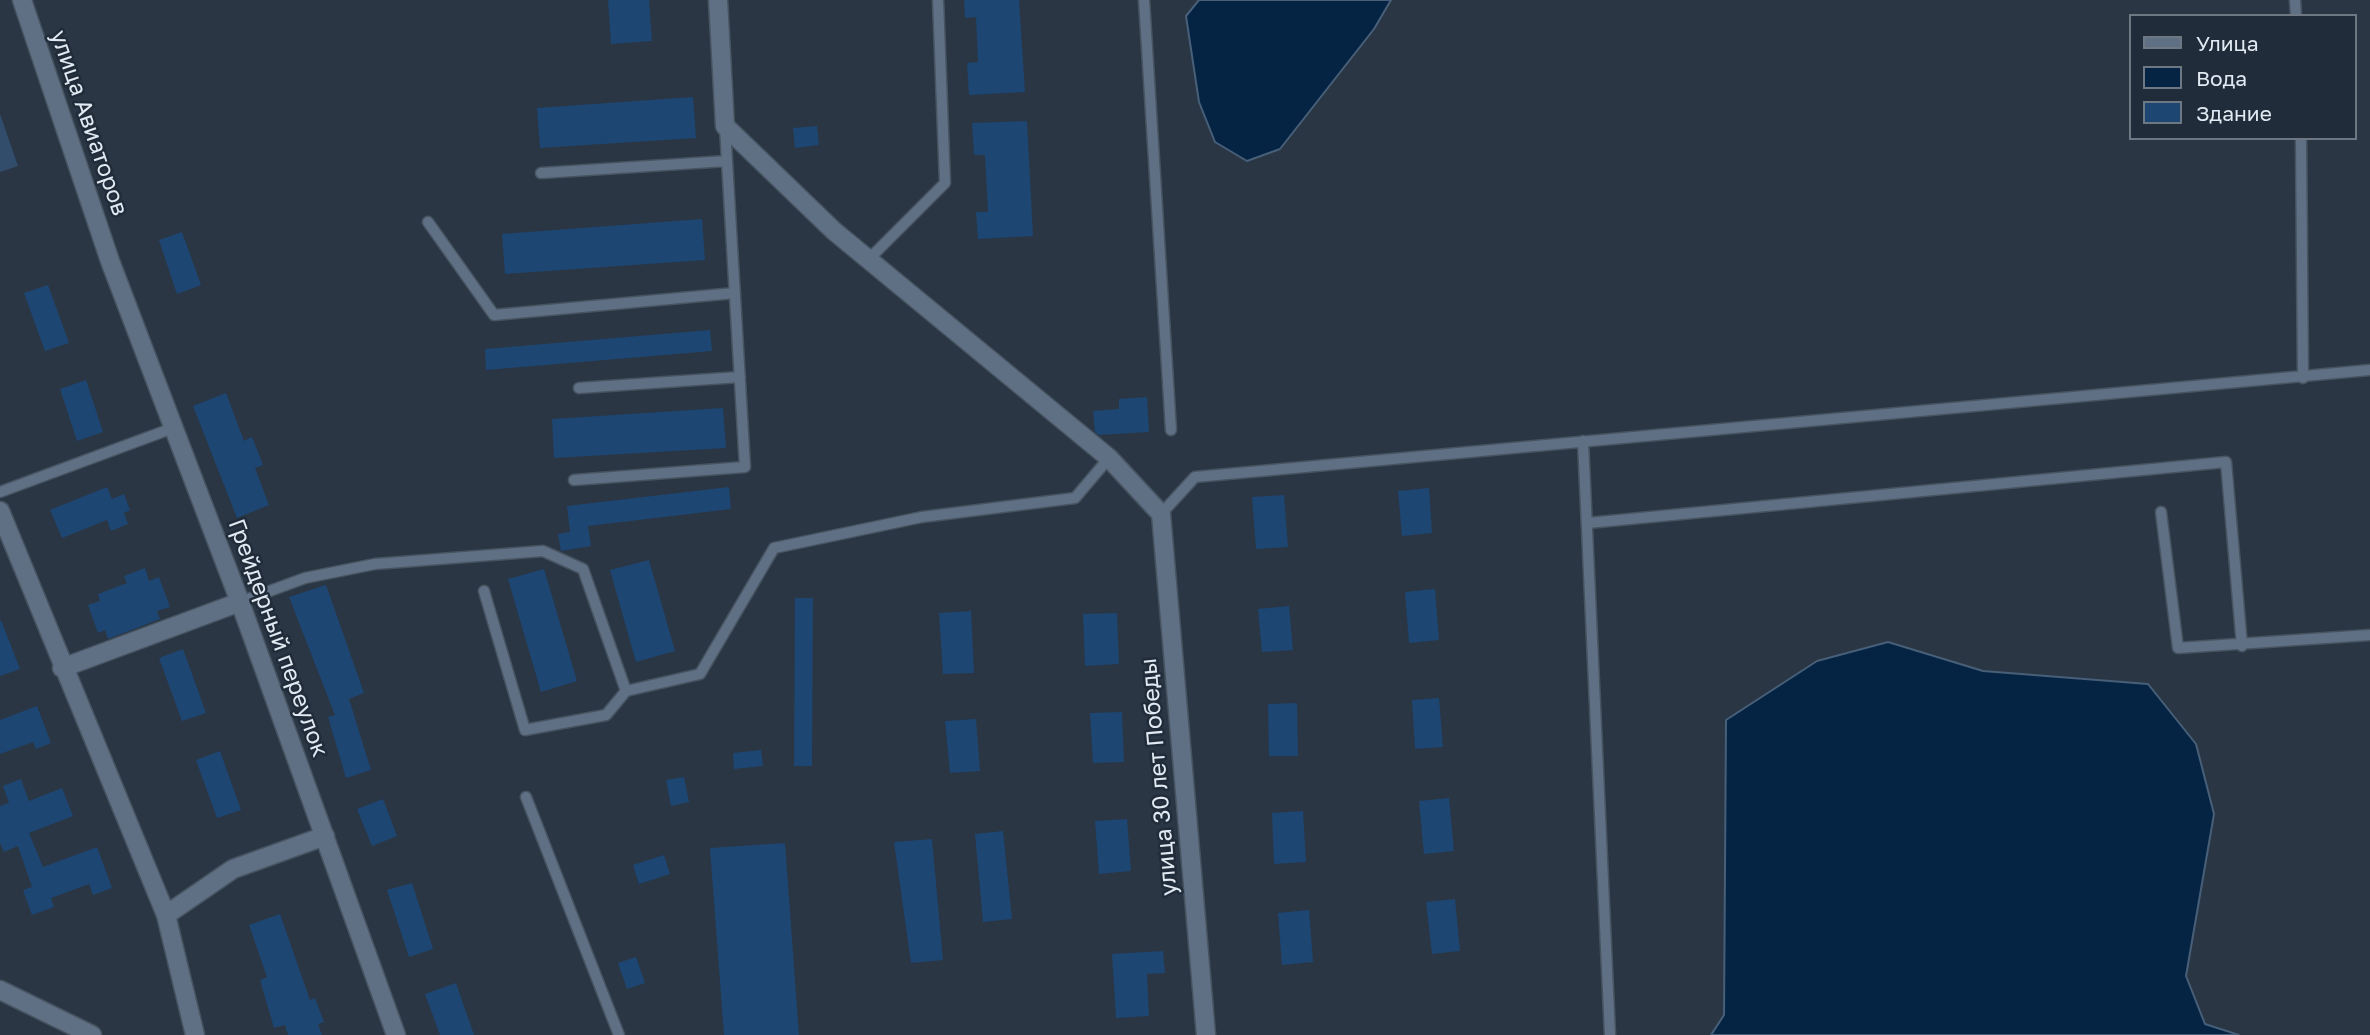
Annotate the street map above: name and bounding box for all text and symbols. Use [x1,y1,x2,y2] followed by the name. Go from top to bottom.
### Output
[2128,14,2356,140] legend
[44,27,134,219] street label: улица Авиаторов
[2196,30,2259,56] text: Улица
[2196,65,2247,91] text: Вода
[2196,100,2272,126] text: Здание
[222,515,334,761] street label: Грейдерный переулок
[1135,657,1183,897] street label: улица 30 лет Победы

